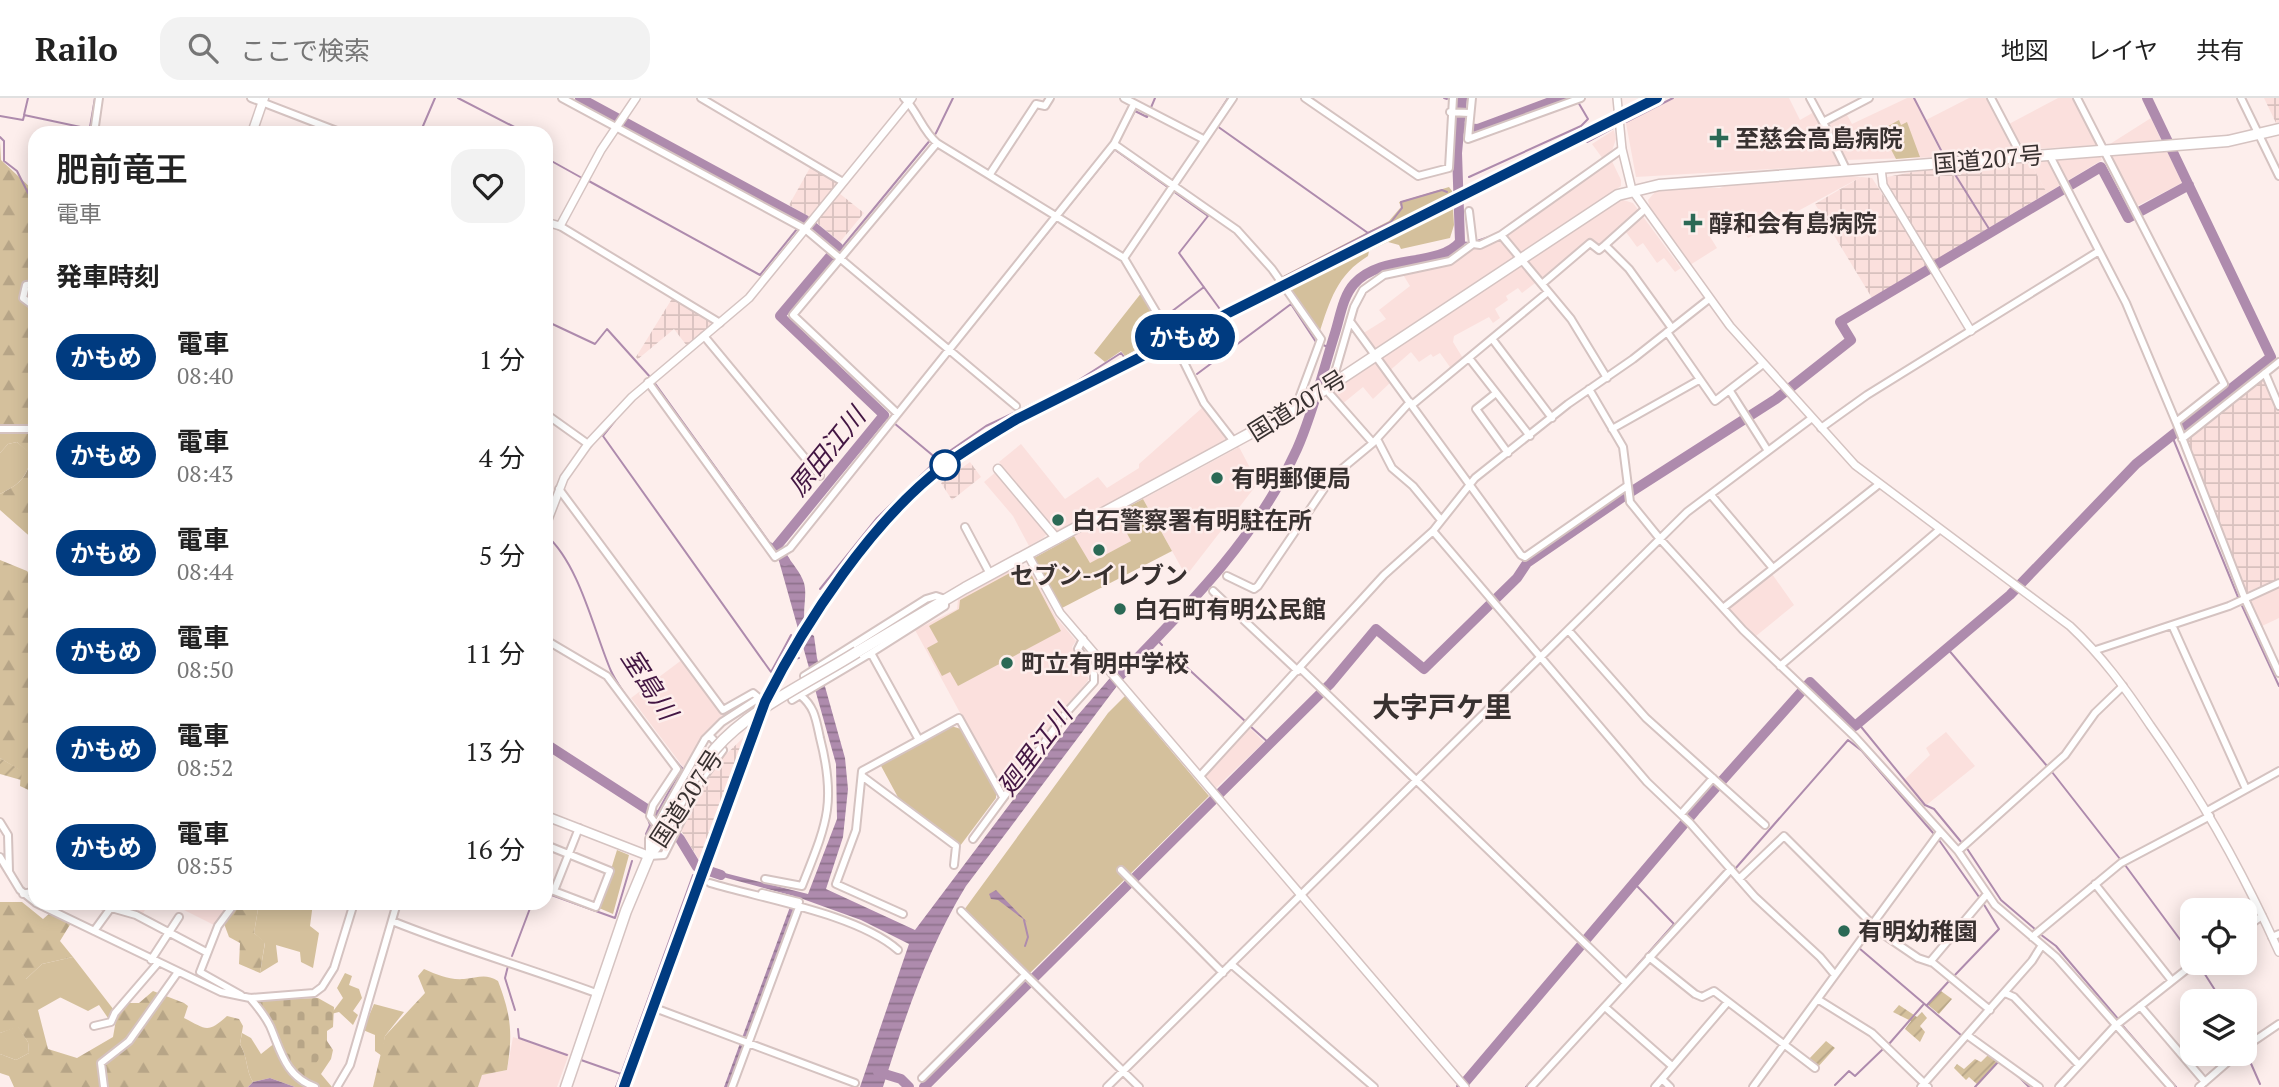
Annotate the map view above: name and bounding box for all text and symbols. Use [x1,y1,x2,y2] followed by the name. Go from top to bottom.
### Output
[160,17,650,80] search box
[35,27,118,70] text: Railo
[184,29,222,67] icon: search
[240,33,370,67] text: ここで検索
[2001,34,2049,66] text: 地図
[2087,34,2158,66] text: レイヤ
[2196,34,2244,66] text: 共有
[1735,122,1903,154] place label: 至慈会高島病院
[1709,128,1729,148] marker: 至慈会高島病院
[1932,138,2044,180] street label: 国道207号
[56,147,188,190] text: 肥前竜王
[451,149,525,223] button: heart
[56,198,102,229] text: 電車
[1709,207,1877,239] place label: 醇和会有島病院
[1683,213,1703,233] marker: 醇和会有島病院
[56,259,160,293] text: 発車時刻
[1145,314,1225,360] line badge: かもめ
[1149,321,1221,353] text: かもめ
[177,326,229,360] text: 電車
[70,341,142,373] text: かもめ
[479,342,525,376] text: 1 分
[177,360,234,391] text: 08:40
[1242,362,1352,448] street label: 国道207号
[780,398,874,502] water label: 原田江川
[177,424,229,458] text: 電車
[70,439,142,471] text: かもめ
[479,440,525,474] text: 4 分
[930,450,960,480] unlabelled marker
[177,458,234,489] text: 08:43
[1231,462,1351,494] place label: 有明郵便局
[1209,470,1225,486] marker: 有明郵便局
[1072,504,1312,536] place label: 白石警察署有明駐在所
[1050,512,1066,528] marker: 白石警察署有明駐在所
[177,522,229,556] text: 電車
[70,537,142,569] text: かもめ
[479,538,525,572] text: 5 分
[1091,542,1107,558] marker: セブン-イレブン
[177,556,234,587] text: 08:44
[1010,559,1188,591] place label: セブン-イレブン
[1134,593,1326,625] place label: 白石町有明公民館
[1112,601,1128,617] marker: 白石町有明公民館
[177,620,229,654] text: 電車
[70,635,142,667] text: かもめ
[465,636,525,670] text: 11 分
[614,642,687,728] water label: 室島川
[1021,647,1189,679] place label: 町立有明中学校
[177,654,234,685] text: 08:50
[999,655,1015,671] marker: 町立有明中学校
[1372,688,1512,725] district label: 大字戸ケ里
[989,696,1081,802] water label: 廻里江川
[177,718,229,752] text: 電車
[70,733,142,765] text: かもめ
[465,734,525,768] text: 13 分
[643,743,729,853] street label: 国道207号
[177,752,234,783] text: 08:52
[177,816,229,850] text: 電車
[70,831,142,863] text: かもめ
[465,832,525,866] text: 16 分
[177,850,234,881] text: 08:55
[2180,898,2257,1066] map controls
[2180,898,2257,975] button: locate
[1858,915,1978,947] place label: 有明幼稚園
[1836,923,1852,939] marker: 有明幼稚園
[2180,989,2257,1066] button: layers

